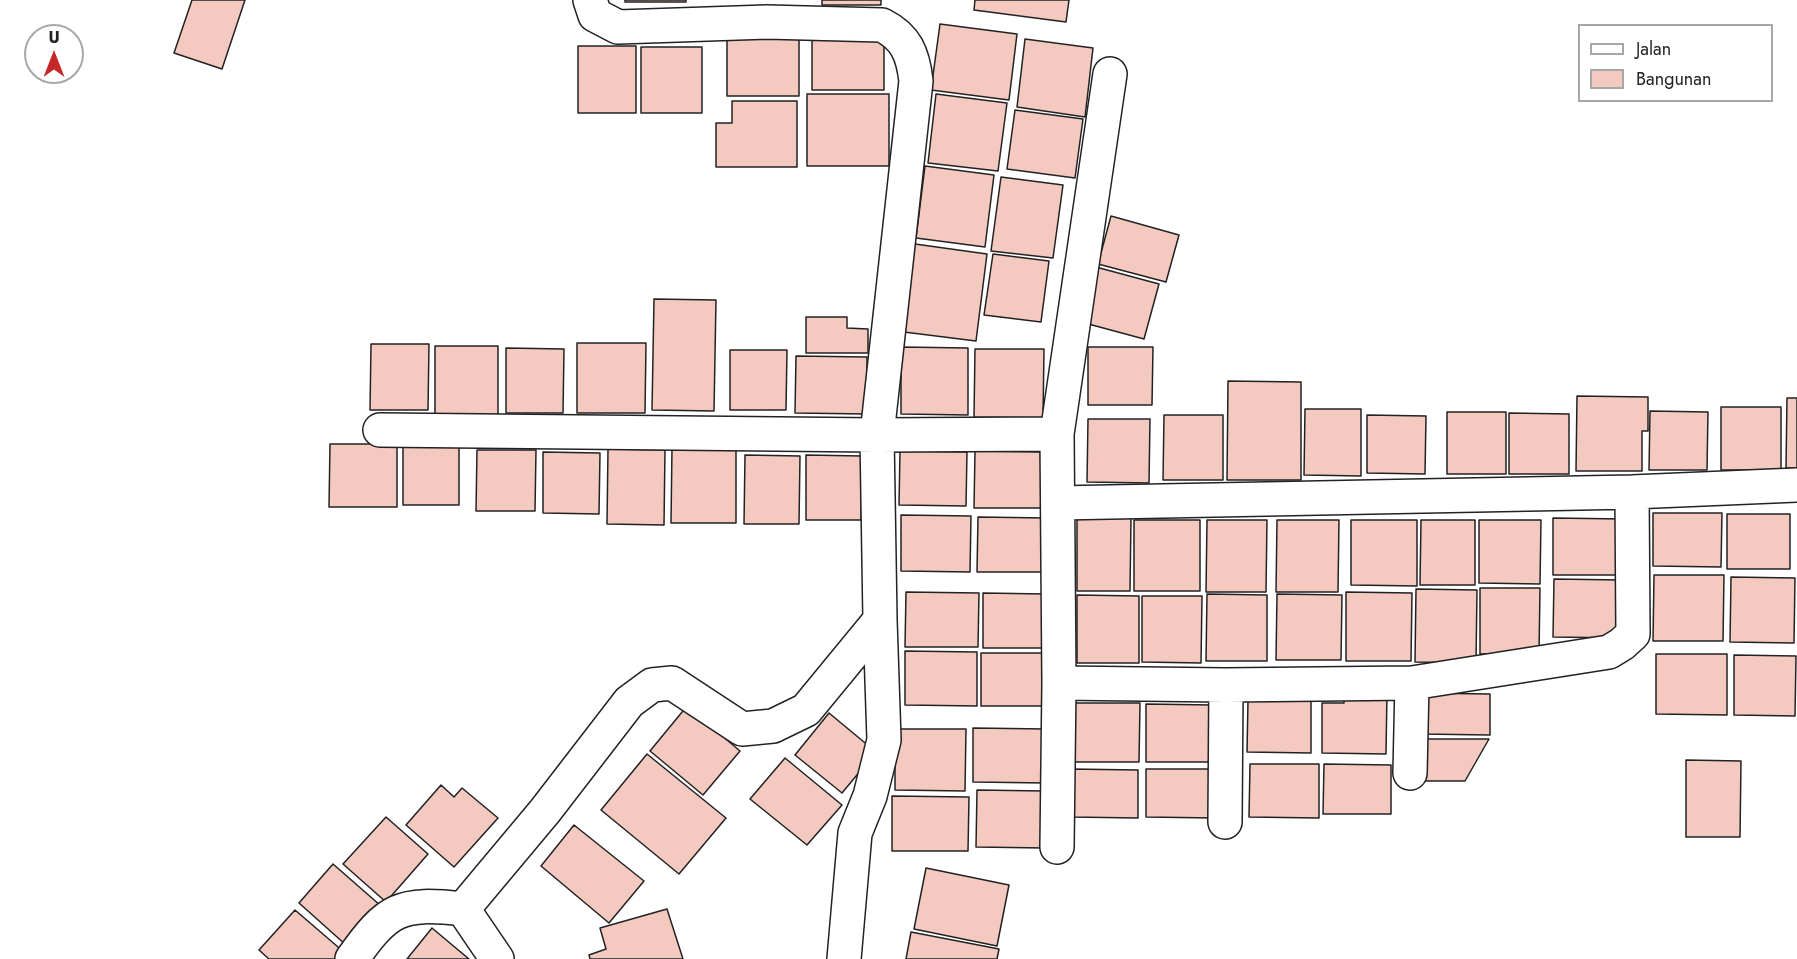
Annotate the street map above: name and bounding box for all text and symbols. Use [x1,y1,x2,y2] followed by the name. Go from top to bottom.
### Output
[24,24,84,84] north arrow
[1578,24,1773,102] legend
[48,26,60,49] text: U
[1636,36,1671,62] text: Jalan
[1636,66,1711,92] text: Bangunan

